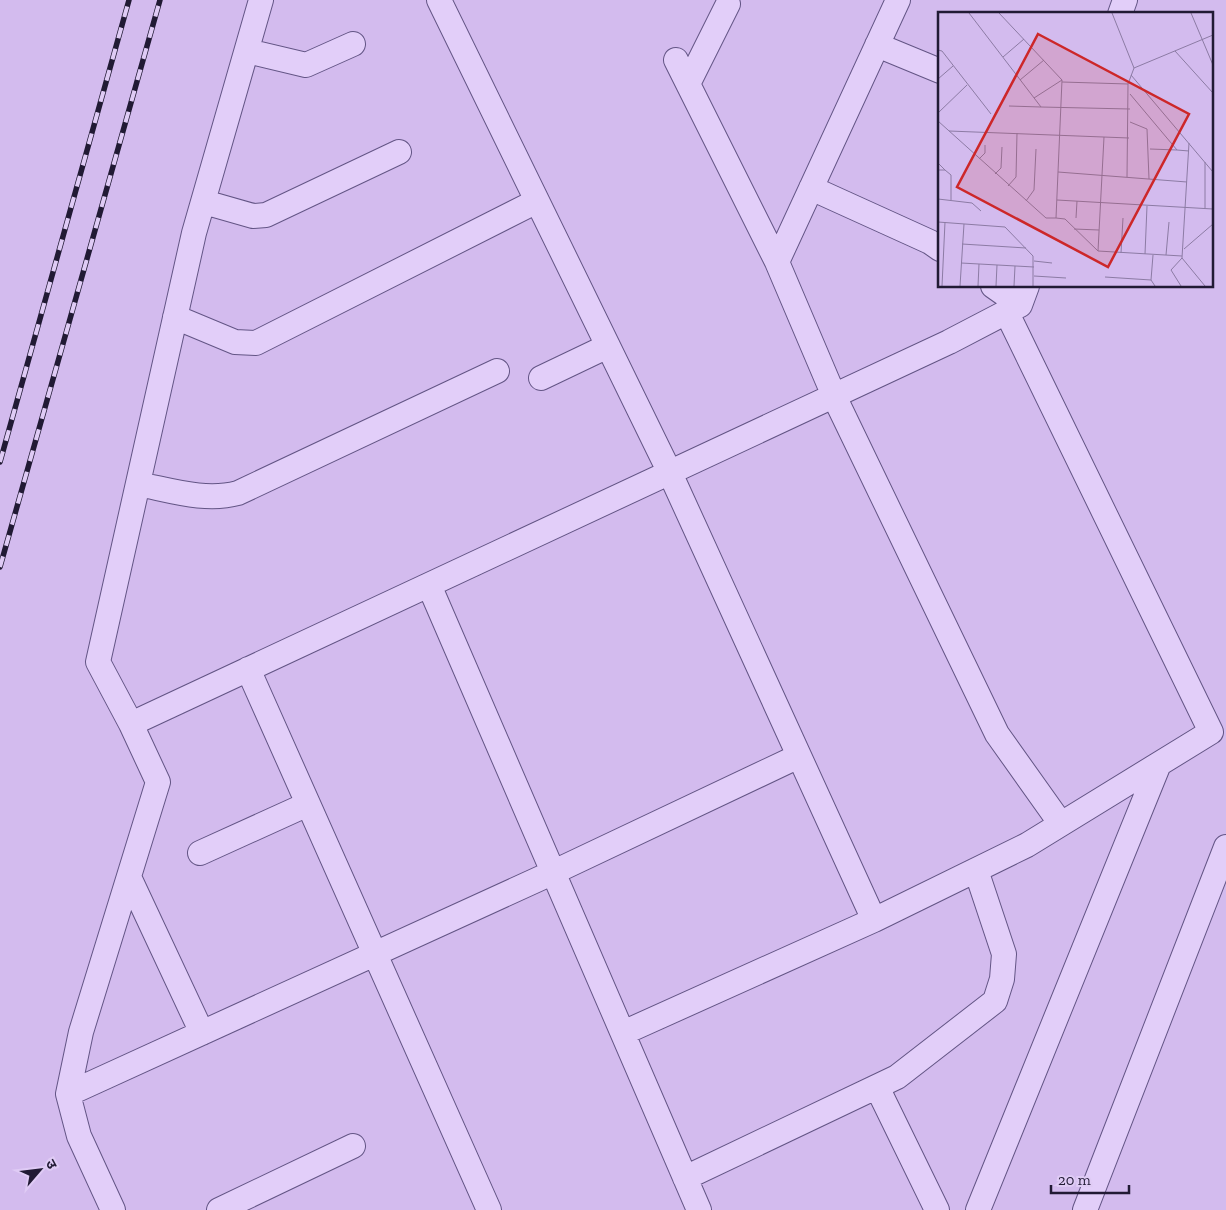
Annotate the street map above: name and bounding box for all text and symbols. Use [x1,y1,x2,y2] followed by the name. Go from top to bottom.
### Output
[938,12,1214,288] inset map
[15,1145,65,1195] north arrow
[42,1157,61,1172] text: उ
[1051,1162,1128,1194] scale bar
[1058,1171,1091,1189] text: 20 m

